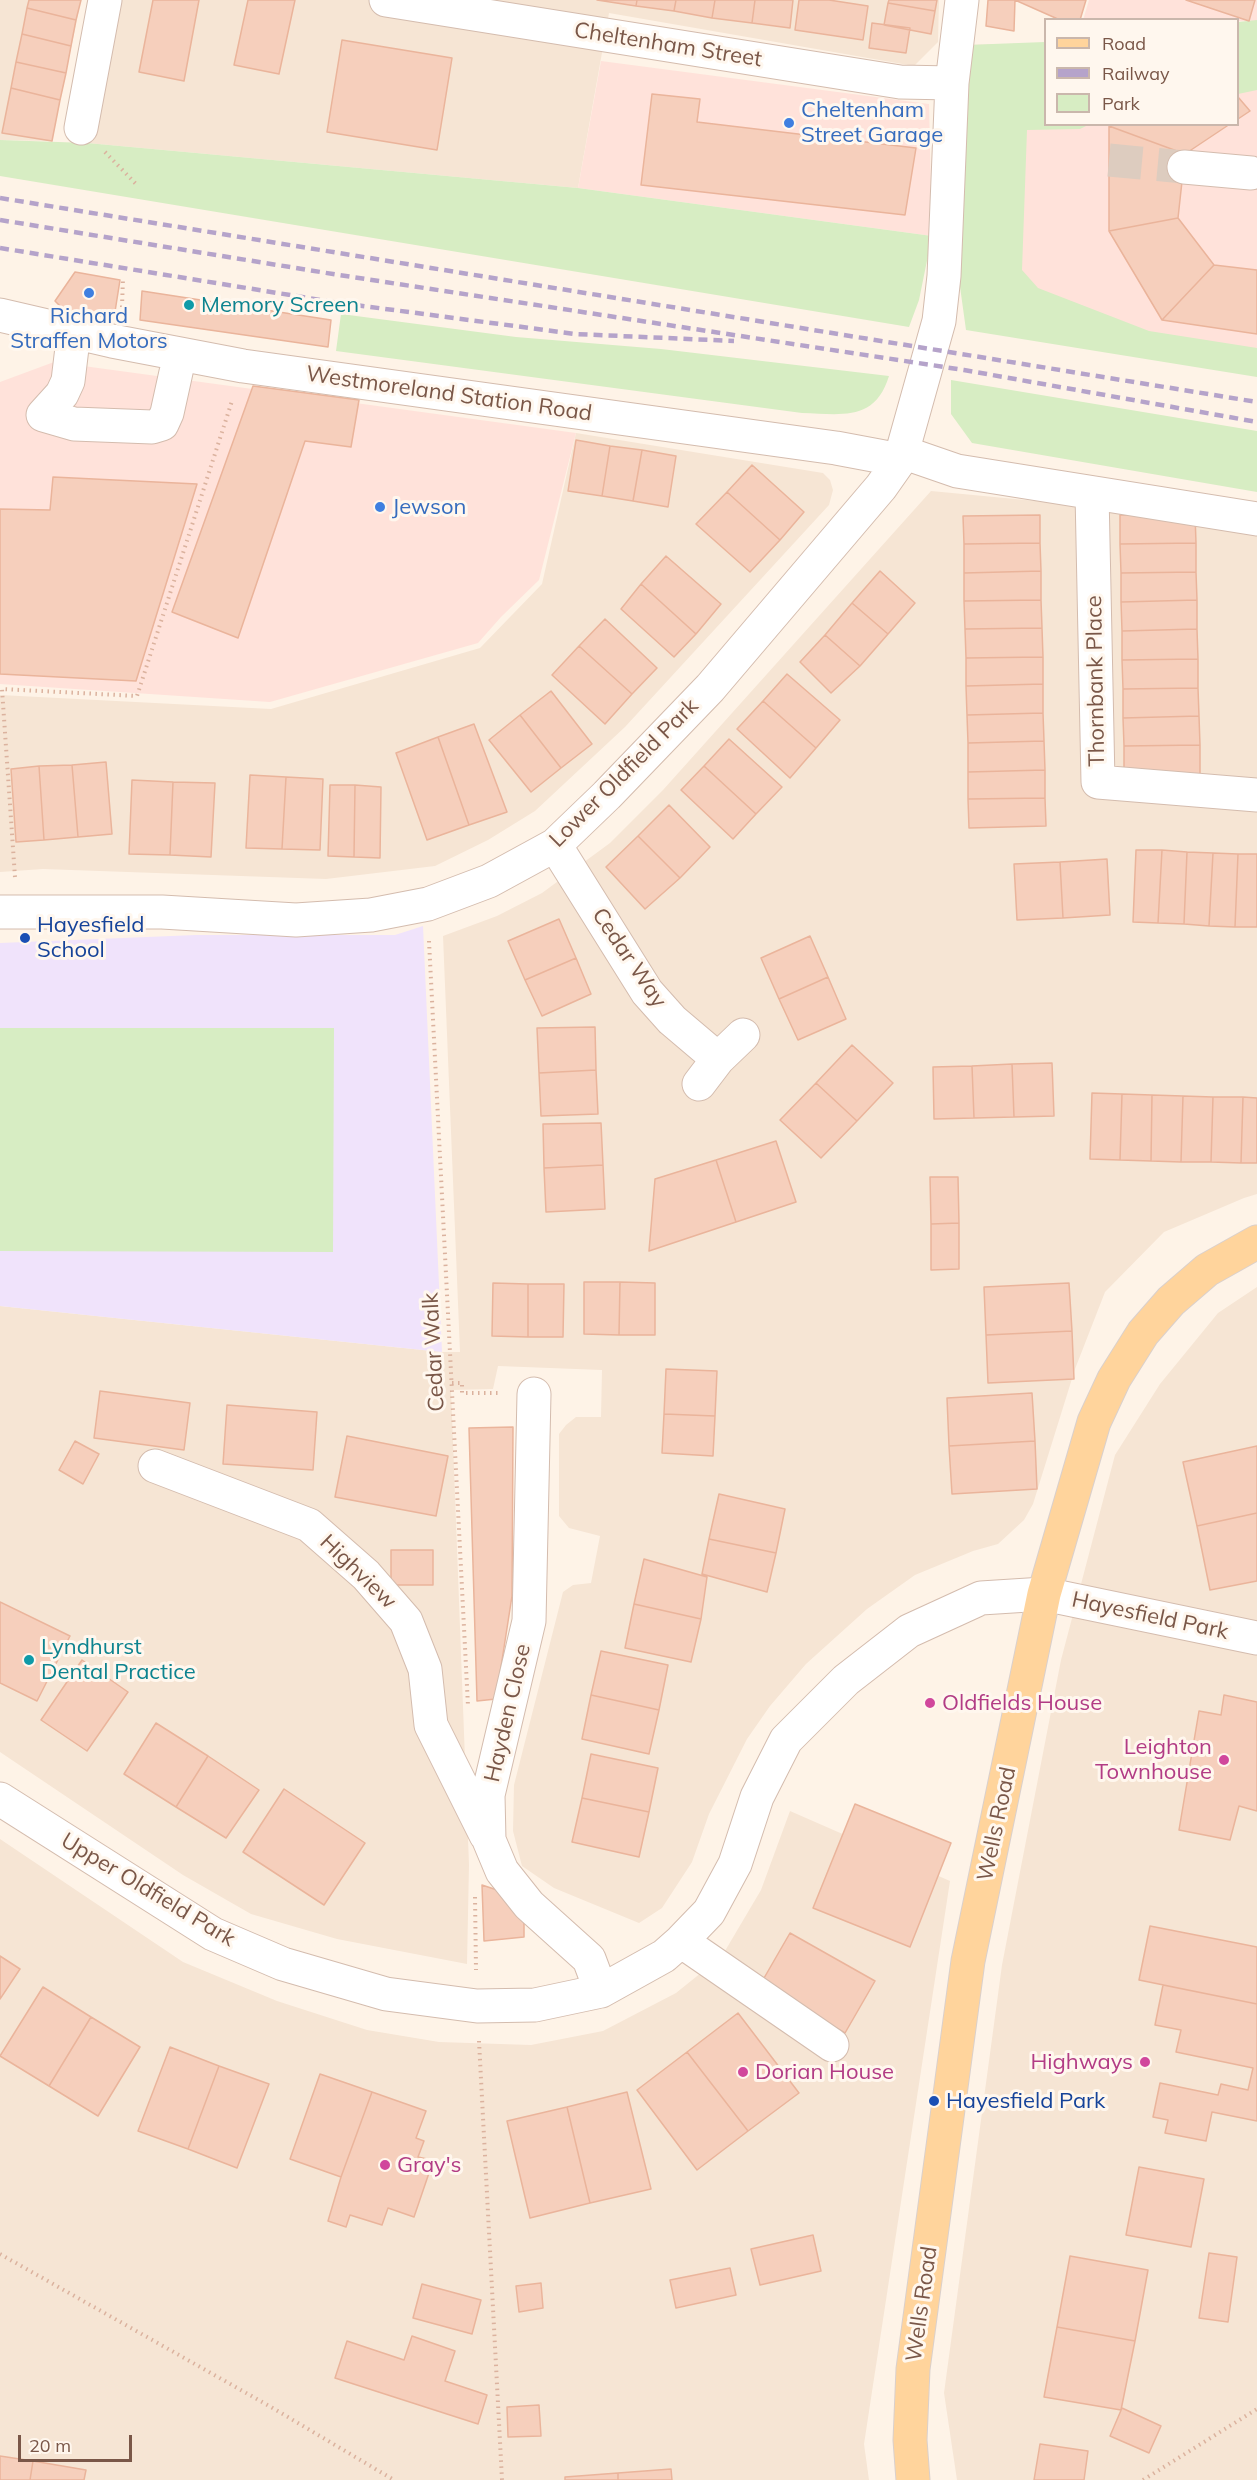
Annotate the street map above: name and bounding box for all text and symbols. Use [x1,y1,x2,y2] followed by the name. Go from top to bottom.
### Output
[572,17,764,73] street label: Cheltenham Street
[1044,18,1239,126] legend
[1102,32,1146,55] text: Road
[1102,62,1170,85] text: Railway
[1102,92,1140,115] text: Park
[801,97,943,148] place label: Cheltenham Street Garage
[782,116,796,130] marker: Cheltenham Street Garage
[82,286,96,300] marker: Richard Straffen Motors
[201,292,359,318] place label: Memory Screen
[182,298,196,312] marker: Memory Screen
[10,303,168,354] place label: Richard Straffen Motors
[304,361,594,427] street label: Westmoreland Station Road
[392,494,466,520] place label: Jewson
[373,500,387,514] marker: Jewson
[1081,595,1111,767] street label: Thornbank Place
[544,693,704,853] street label: Lower Oldfield Park
[586,903,672,1013] street label: Cedar Way
[37,912,144,963] place label: Hayesfield School
[18,931,32,945] marker: Hayesfield School
[418,1292,450,1412] street label: Cedar Walk
[314,1529,402,1615] street label: Highview
[1069,1587,1231,1645] street label: Hayesfield Park
[41,1634,196,1686] place label: Lyndhurst Dental Practice
[479,1641,537,1785] street label: Hayden Close
[22,1653,36,1667] marker: Lyndhurst Dental Practice
[942,1690,1102,1716] place label: Oldfields House
[923,1696,937,1710] marker: Oldfields House
[1095,1734,1212,1786] place label: Leighton Townhouse
[1217,1753,1231,1767] marker: Leighton Townhouse
[972,1764,1022,1884] street label: Wells Road
[56,1828,240,1952] street label: Upper Oldfield Park
[1031,2049,1133,2075] place label: Highways
[1138,2055,1152,2069] marker: Highways
[755,2059,894,2085] place label: Dorian House
[736,2065,750,2079] marker: Dorian House
[946,2088,1105,2114] place label: Hayesfield Park
[927,2094,941,2108] marker: Hayesfield Park
[397,2152,462,2178] place label: Gray's
[378,2158,392,2172] marker: Gray's
[901,2245,943,2363] street label: Wells Road
[21,2423,135,2461] scale bar
[29,2434,71,2457] text: 20 m

